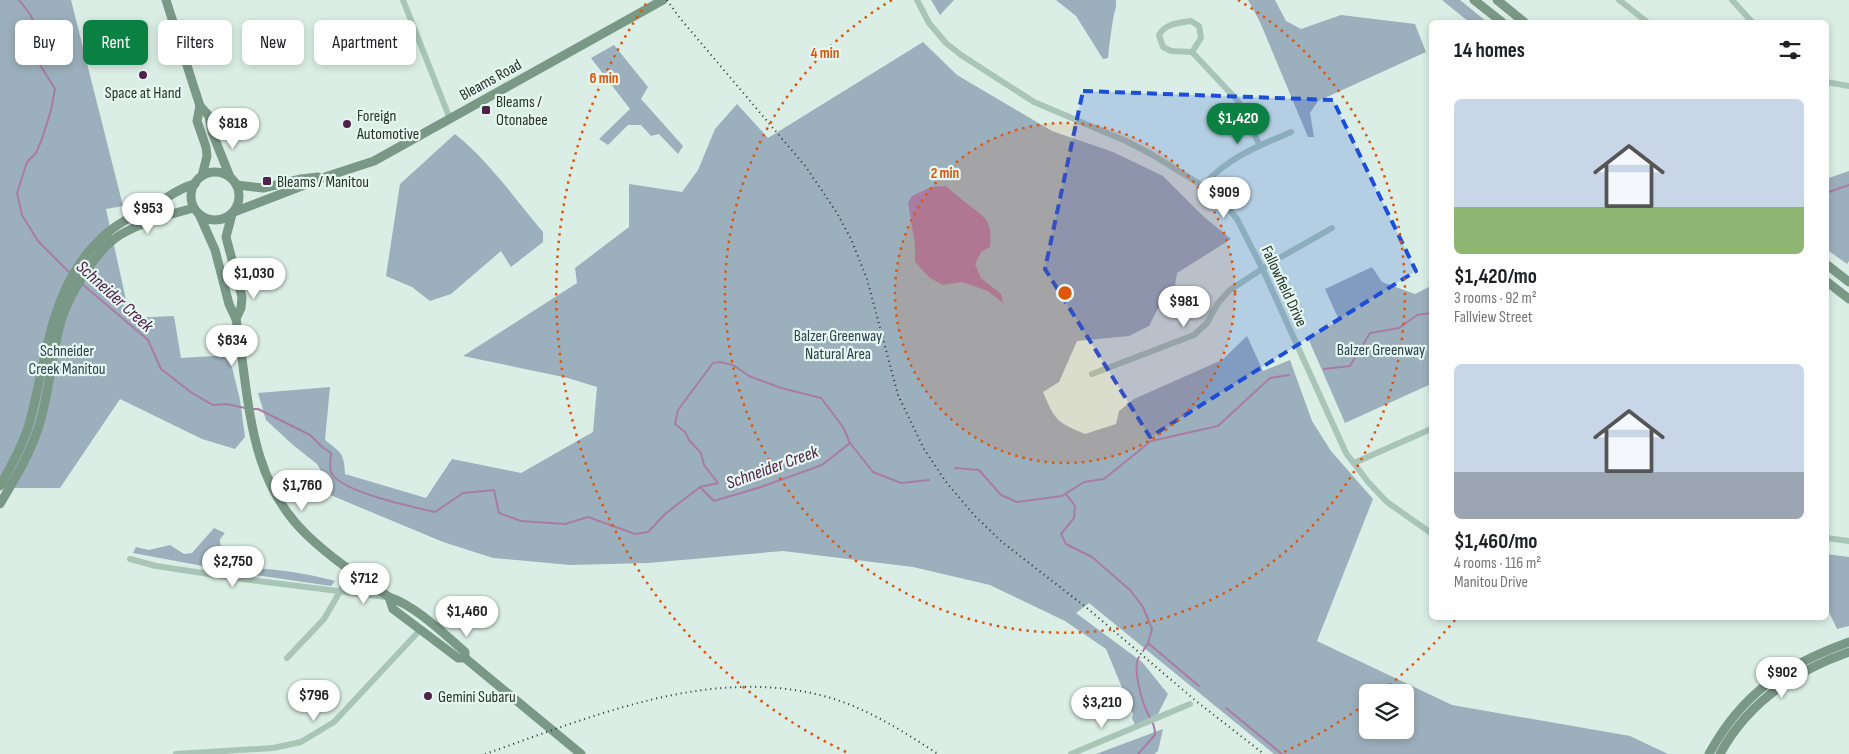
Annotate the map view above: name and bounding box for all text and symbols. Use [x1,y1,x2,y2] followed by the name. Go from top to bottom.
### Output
[15,20,73,65] chip: Buy
[83,20,148,65] chip: Rent
[158,20,232,65] chip: Filters
[242,20,304,65] chip: New
[314,20,416,65] chip: Apartment
[1776,36,1804,64] icon: filters
[1454,38,1525,63] text: 14 homes
[811,44,839,63] text: 4 min
[456,56,525,105] street label: Bleams Road
[137,69,149,81] marker: Space at Hand
[589,69,619,88] text: 6 min
[105,84,181,103] place label: Space at Hand
[496,93,548,130] place label: Bleams / Otonabee
[1197,102,1279,145] pin: $1,420
[480,104,492,116] marker: Bleams / Otonabee
[356,107,419,144] place label: Foreign Automotive
[203,108,263,150] pin: $818
[1218,109,1258,128] text: $1,420
[218,114,248,133] text: $818
[341,118,353,130] marker: Foreign Automotive
[1584,131,1674,221] icon: home
[931,164,959,183] text: 2 min
[277,173,369,192] place label: Bleams / Manitou
[261,175,273,187] marker: Bleams / Manitou
[1194,176,1254,219] pin: $909
[1209,183,1239,202] text: $909
[118,192,178,235] pin: $953
[133,199,163,218] text: $953
[1257,243,1311,330] street label: Fallowfield Drive
[72,256,158,337] water label: Schneider Creek
[213,258,295,300] pin: $1,030
[234,264,274,283] text: $1,030
[1454,264,1537,289] text: $1,420/mo
[1056,284,1074,302] centre of rings
[1154,286,1214,328] pin: $981
[1454,289,1537,308] text: 3 rooms · 92 m²
[1169,292,1199,311] text: $981
[1454,308,1533,327] text: Fallview Street
[202,324,262,367] pin: $634
[794,327,882,364] park label: Balzer Greenway Natural Area
[217,331,247,350] text: $634
[1337,341,1425,360] park label: Balzer Greenway
[28,342,106,379] park label: Schneider Creek Manitou
[1584,396,1674,486] icon: home
[723,441,822,494] water label: Schneider Creek
[261,470,343,512] pin: $1,760
[282,476,322,495] text: $1,760
[1454,529,1538,554] text: $1,460/mo
[192,546,274,588] pin: $2,750
[213,552,253,571] text: $2,750
[1454,554,1541,573] text: 4 rooms · 116 m²
[334,562,394,605] pin: $712
[350,569,378,588] text: $712
[1454,573,1528,592] text: Manitou Drive
[426,596,508,638] pin: $1,460
[446,602,488,621] text: $1,460
[1752,656,1812,699] pin: $902
[1767,663,1797,682] text: $902
[284,680,344,722] pin: $796
[1359,684,1414,739] map controls
[1359,684,1414,739] button: layers
[299,686,329,705] text: $796
[1061,686,1143,729] pin: $3,210
[438,688,516,707] place label: Gemini Subaru
[422,690,434,702] marker: Gemini Subaru
[1082,693,1122,712] text: $3,210

